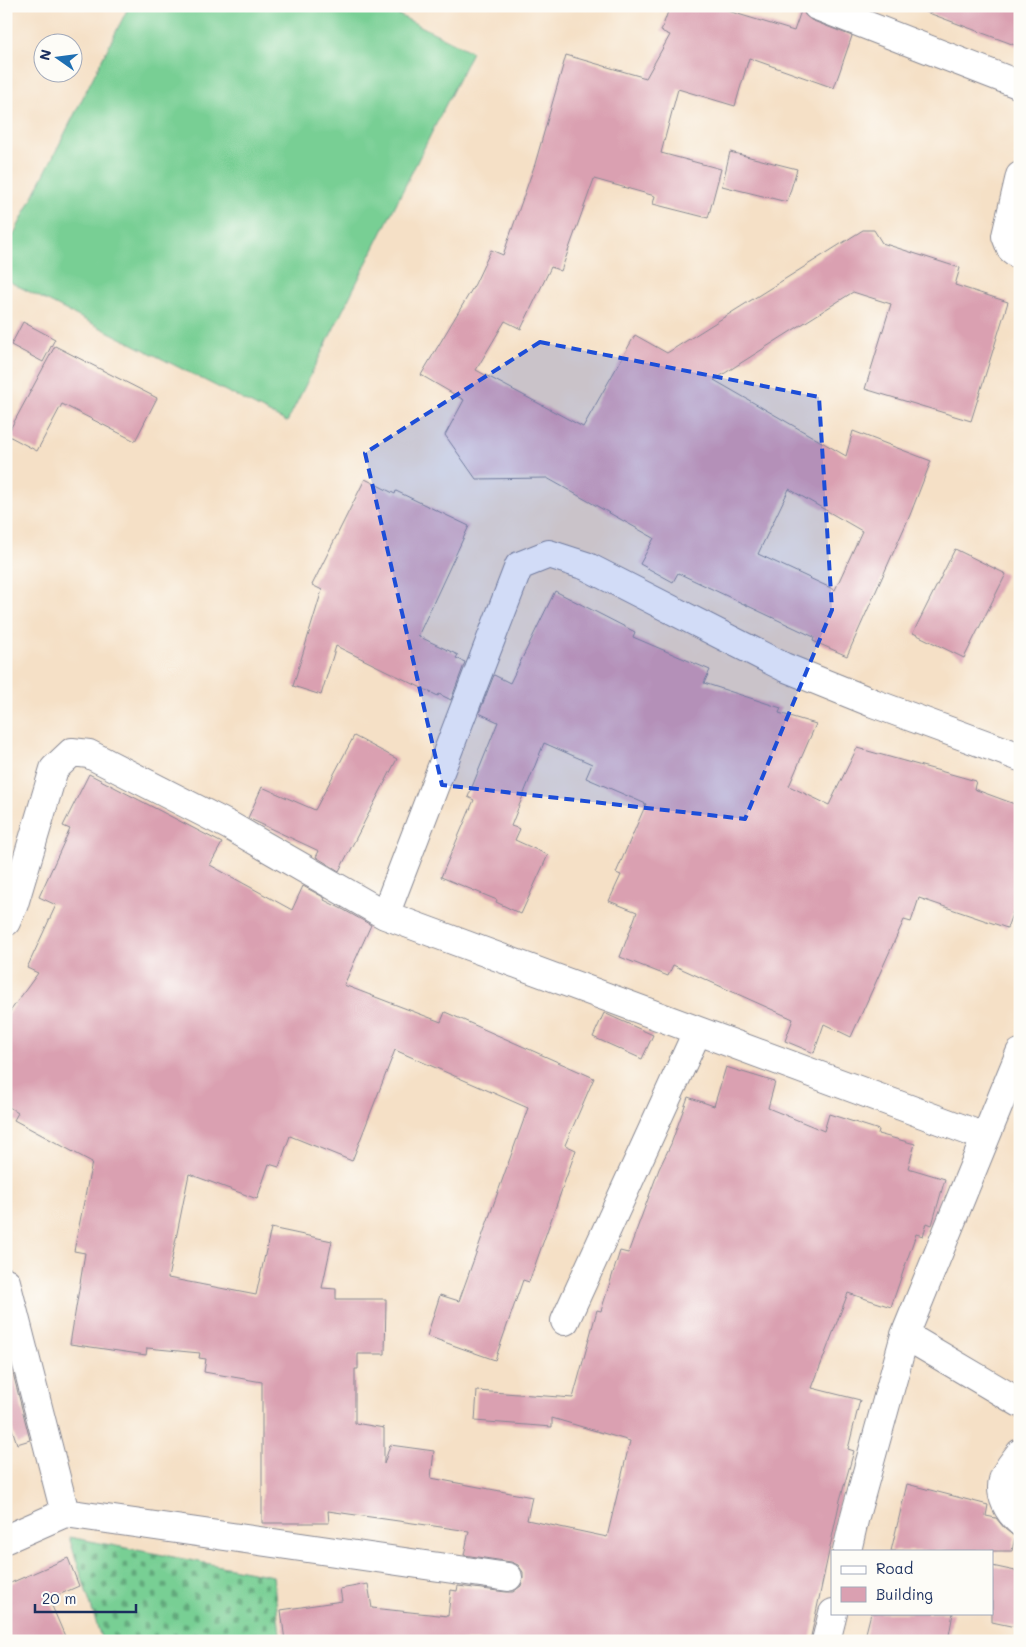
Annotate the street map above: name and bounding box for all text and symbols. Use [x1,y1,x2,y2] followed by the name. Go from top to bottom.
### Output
[32,32,82,82] north arrow
[34,47,55,62] text: N
[831,1550,994,1614] legend
[876,1558,913,1578] text: Road
[35,1582,136,1614] scale bar
[876,1584,933,1604] text: Building
[42,1588,76,1608] text: 20 m

